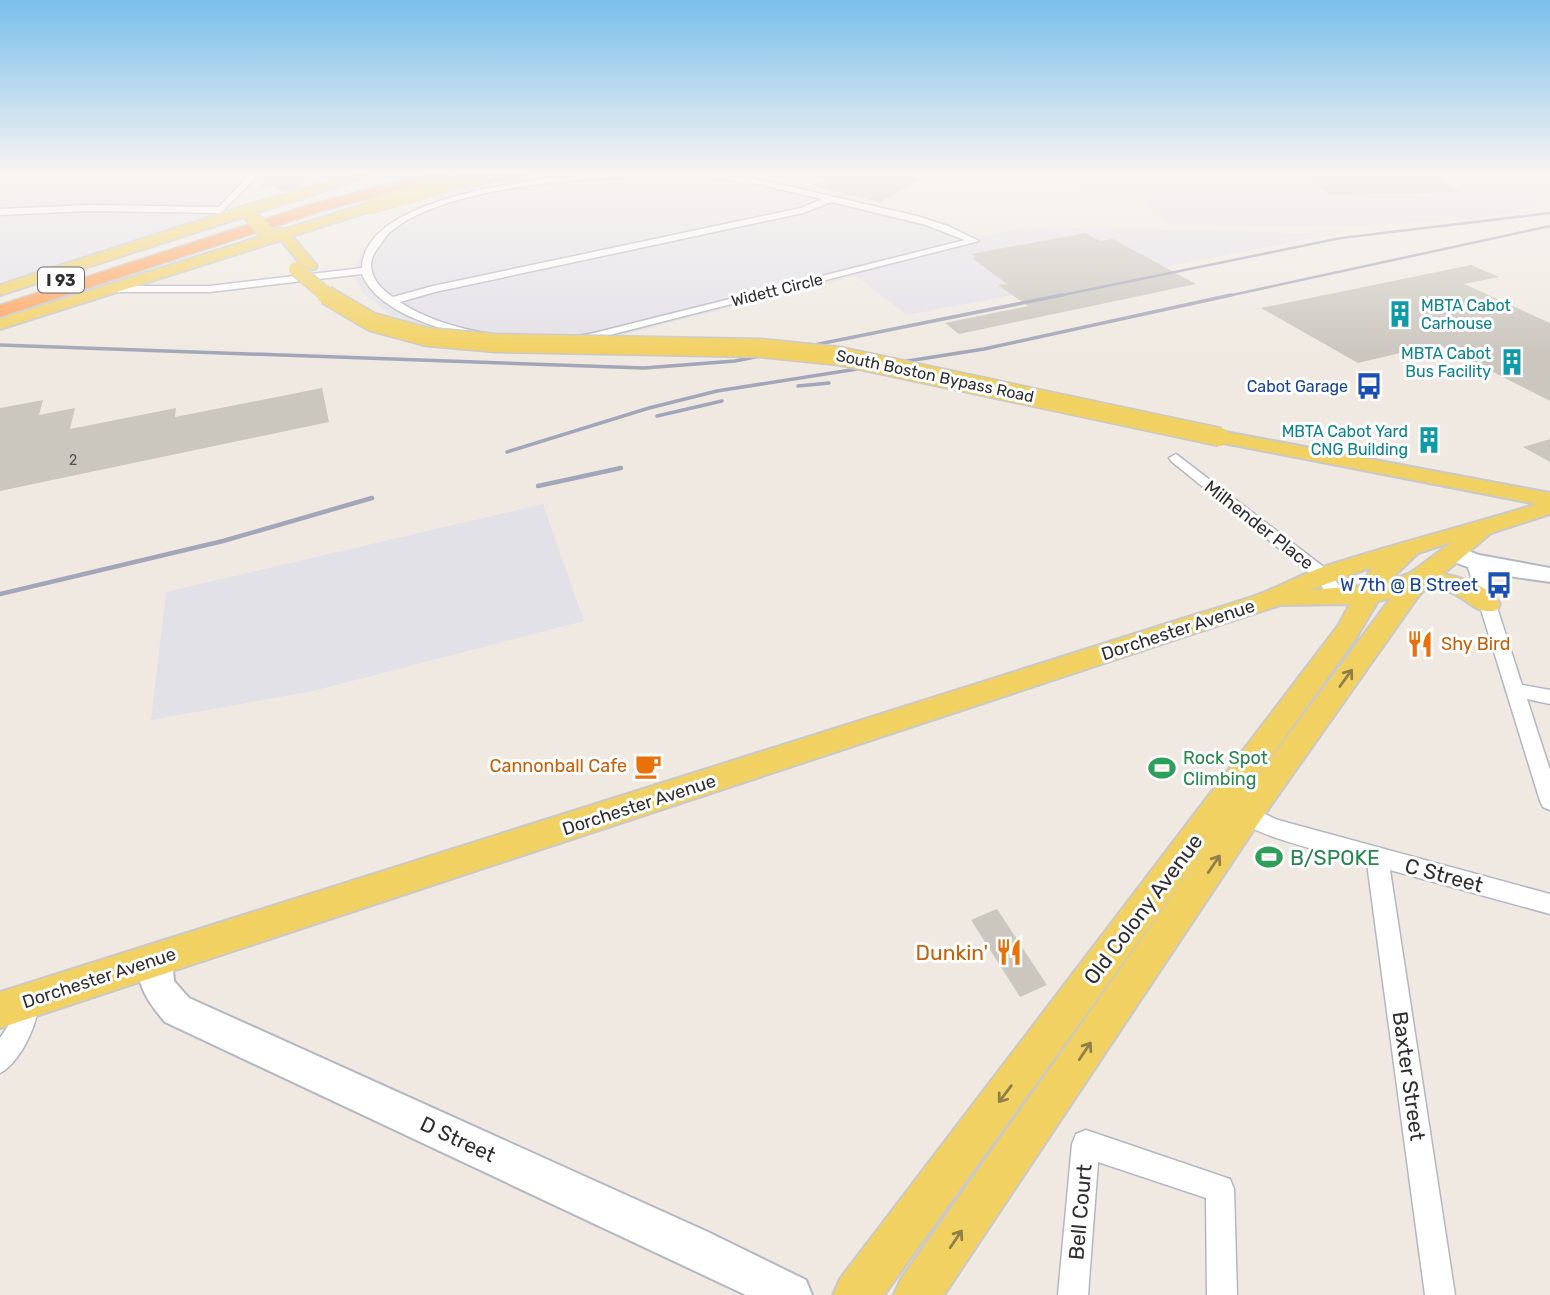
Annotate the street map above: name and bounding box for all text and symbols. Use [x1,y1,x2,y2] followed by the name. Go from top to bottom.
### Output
[38,268,84,292] road number: I 93
[729,269,825,311] street label: Widett Circle
[1421,296,1511,333] place label: MBTA Cabot Carhouse
[1385,299,1415,329] building icon: MBTA Cabot Carhouse
[1401,344,1491,381] place label: MBTA Cabot Bus Facility
[834,346,1036,406] street label: South Boston Bypass Road
[1497,347,1527,377] building icon: MBTA Cabot Bus Facility
[1354,371,1384,401] bus stop icon: Cabot Garage
[1247,377,1348,396] place label: Cabot Garage
[1282,422,1408,459] place label: MBTA Cabot Yard CNG Building
[1414,425,1444,455] building icon: MBTA Cabot Yard CNG Building
[69,452,77,469] house number: 2
[1200,476,1318,574] street label: Milhender Place
[1484,570,1514,600] bus stop icon: W 7th @ B Street
[1340,574,1478,596] place label: W 7th @ B Street
[1098,595,1258,665] street label: Dorchester Avenue
[1405,629,1435,659] restaurant icon: Shy Bird
[1441,633,1510,655] place label: Shy Bird
[1338,669,1353,688] one-way arrow
[1183,747,1268,790] place label: Rock Spot Climbing
[633,751,663,781] cafe icon: Cannonball Cafe
[1147,753,1177,783] sports icon: Rock Spot Climbing
[490,755,627,777] place label: Cannonball Cafe
[559,770,719,840] street label: Dorchester Avenue
[1078,829,1208,989] street label: Old Colony Avenue
[1254,842,1284,872] sports icon: B/SPOKE
[1290,845,1380,870] place label: B/SPOKE
[1402,853,1486,897] street label: C Street
[1207,855,1221,874] one-way arrow
[994,937,1024,967] restaurant icon: Dunkin'
[916,940,988,965] place label: Dunkin'
[19,943,179,1013] street label: Dorchester Avenue
[1388,1010,1430,1142] street label: Baxter Street
[1078,1042,1092,1061] one-way arrow
[998,1084,1013,1103] one-way arrow
[416,1111,500,1167] street label: D Street
[1063,1163,1097,1261] street label: Bell Court
[949,1230,963,1249] one-way arrow

